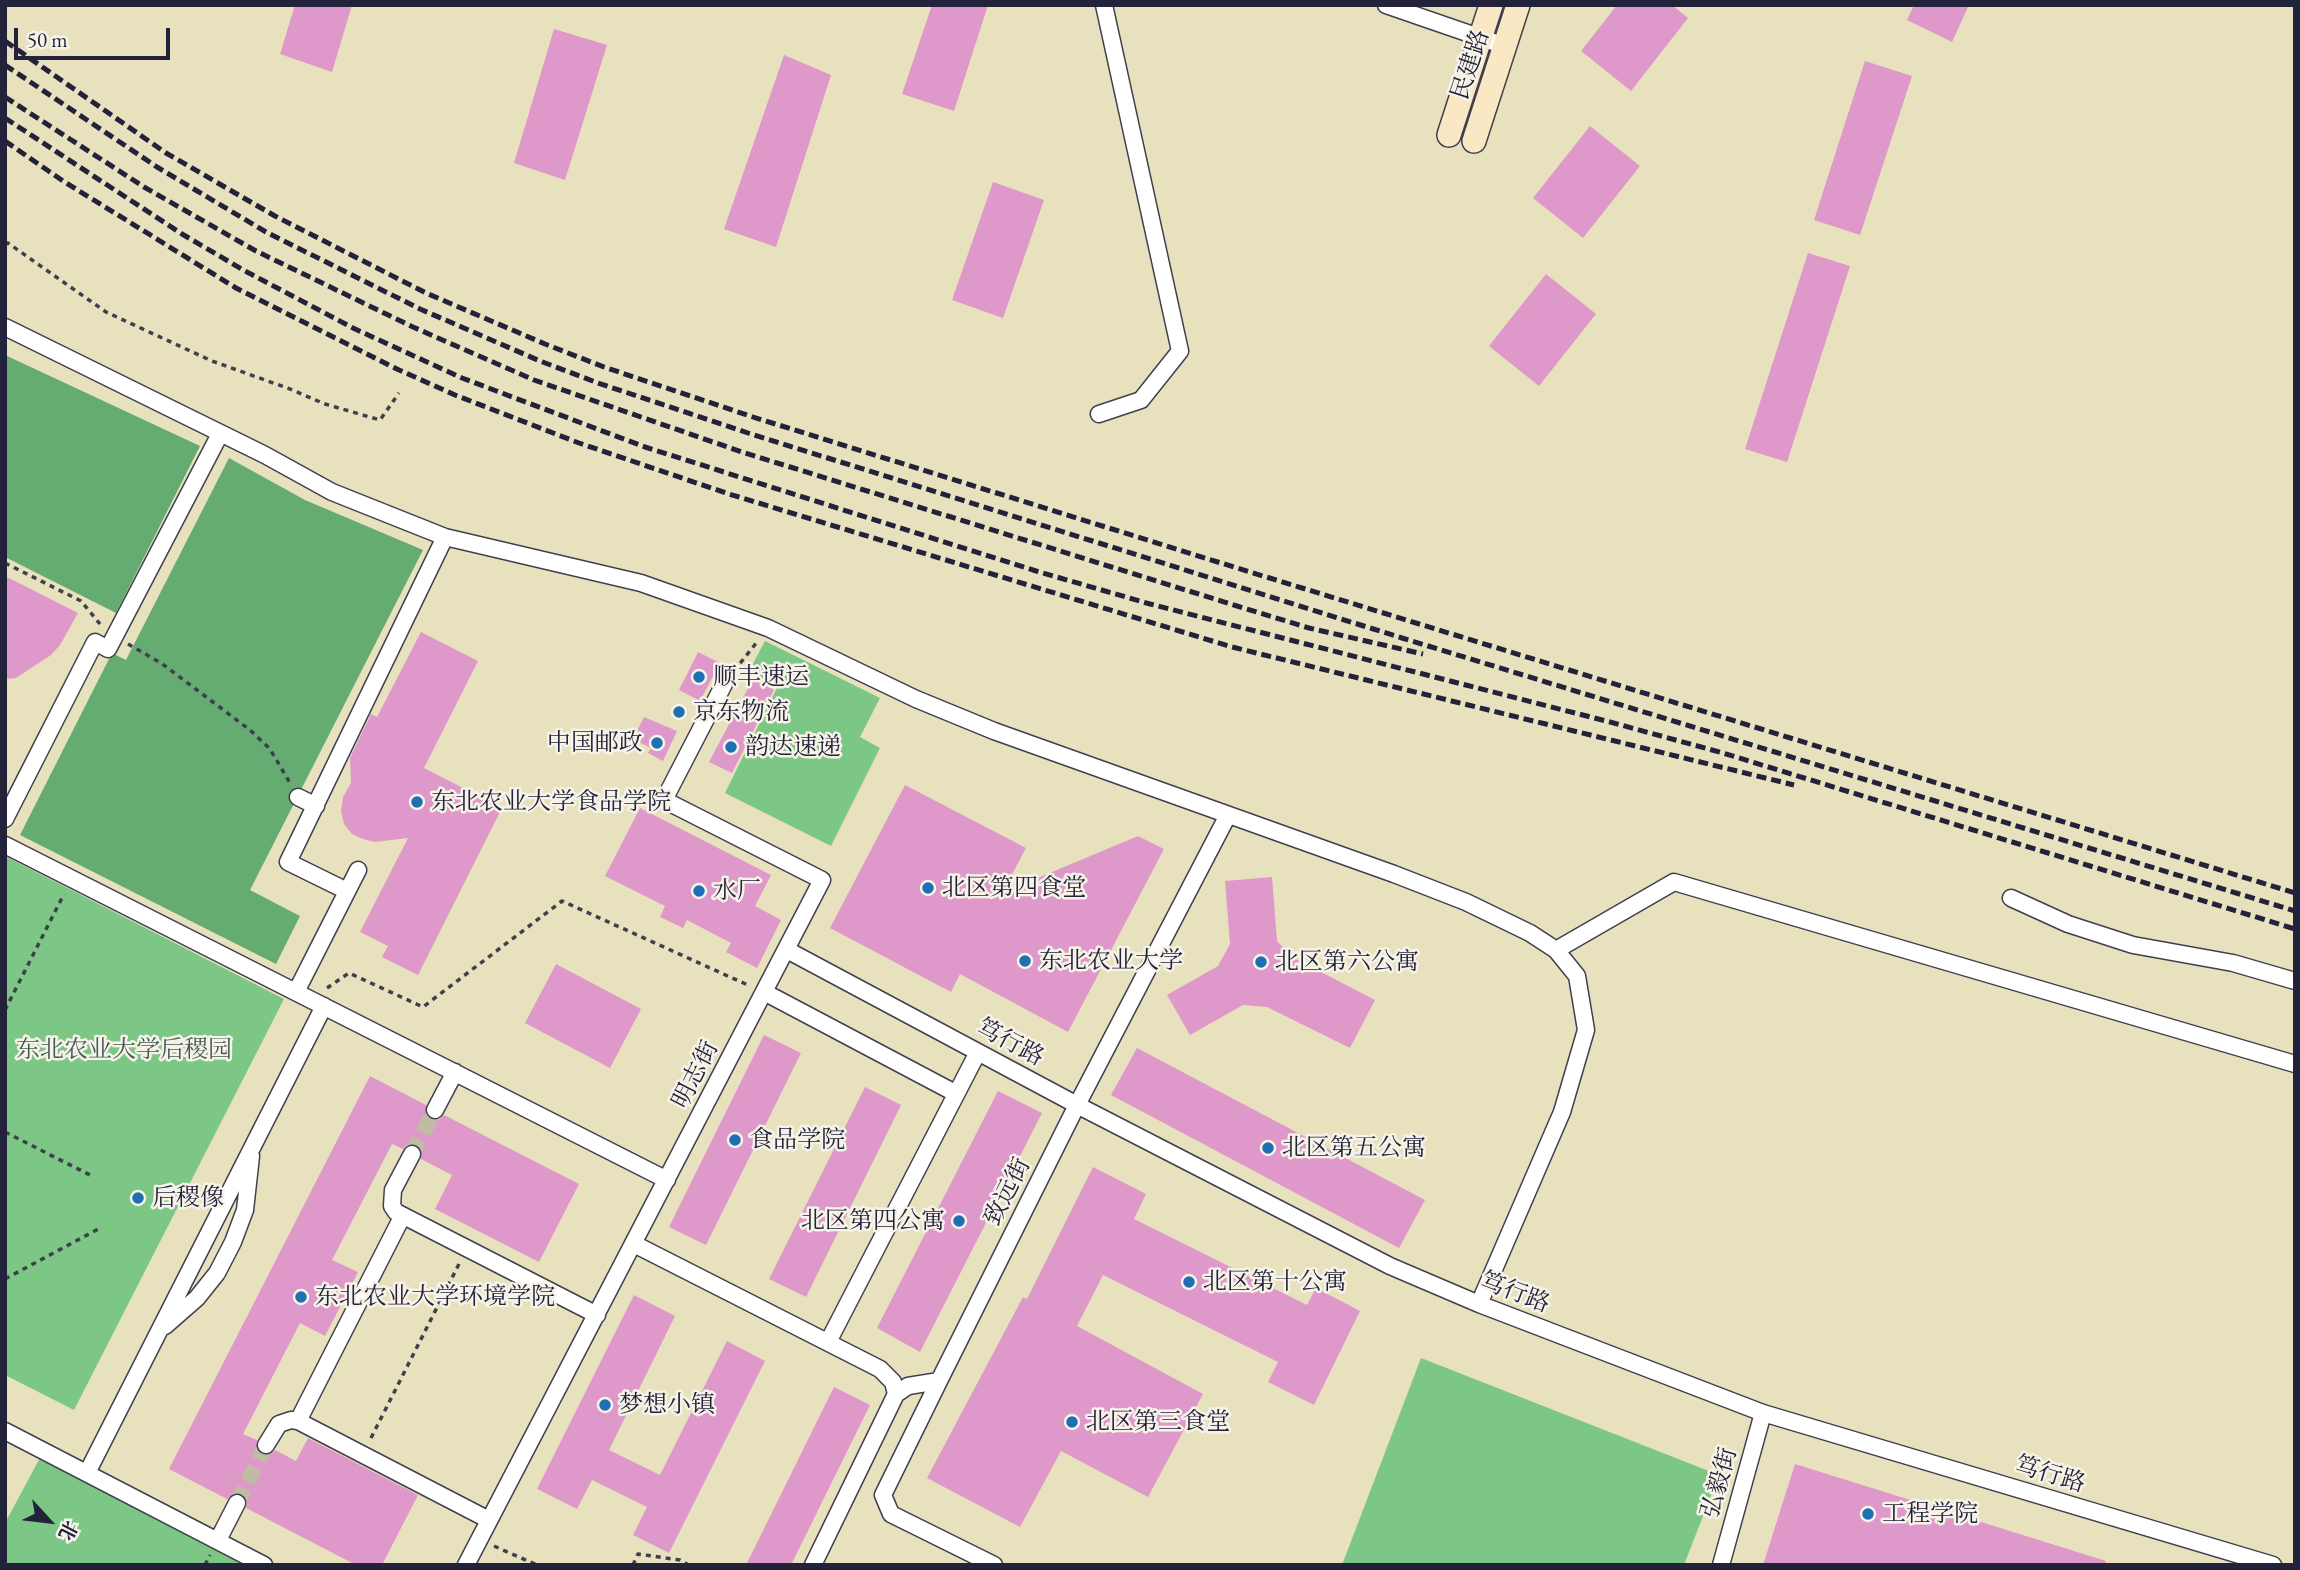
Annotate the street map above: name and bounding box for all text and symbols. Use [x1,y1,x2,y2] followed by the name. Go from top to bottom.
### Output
[18,14,173,58] scale bar
[27,26,68,53] text: 50 m
[1446,26,1496,104] street label: 民建路
[713,663,809,691] place label: 顺丰速运
[691,669,707,685] marker: 顺丰速运
[693,698,789,726] place label: 京东物流
[671,704,687,720] marker: 京东物流
[547,729,643,757] place label: 中国邮政
[745,733,841,761] place label: 韵达速递
[649,735,665,751] marker: 中国邮政
[723,739,739,755] marker: 韵达速递
[431,788,671,816] place label: 东北农业大学食品学院
[409,794,425,810] marker: 东北农业大学食品学院
[942,874,1086,902] place label: 北区第四食堂
[713,877,761,905] place label: 水厂
[920,880,936,896] marker: 北区第四食堂
[691,883,707,899] marker: 水厂
[1039,947,1183,975] place label: 东北农业大学
[1275,948,1419,976] place label: 北区第六公寓
[1017,953,1033,969] marker: 东北农业大学
[1253,954,1269,970] marker: 北区第六公寓
[971,1013,1049,1073] street label: 笃行路
[16,1036,232,1064] park label: 东北农业大学后稷园
[667,1036,725,1114] street label: 明志街
[749,1126,845,1154] place label: 食品学院
[727,1132,743,1148] marker: 食品学院
[1282,1134,1426,1162] place label: 北区第五公寓
[1260,1140,1276,1156] marker: 北区第五公寓
[979,1153,1037,1231] street label: 致远街
[152,1184,224,1212] place label: 后稷像
[130,1190,146,1206] marker: 后稷像
[801,1207,945,1235] place label: 北区第四公寓
[951,1213,967,1229] marker: 北区第四公寓
[1476,1267,1554,1319] street label: 笃行路
[1203,1268,1347,1296] place label: 北区第十公寓
[1181,1274,1197,1290] marker: 北区第十公寓
[315,1283,555,1311] place label: 东北农业大学环境学院
[293,1289,309,1305] marker: 东北农业大学环境学院
[619,1391,715,1419] place label: 梦想小镇
[597,1397,613,1413] marker: 梦想小镇
[1086,1408,1230,1436] place label: 北区第三食堂
[1064,1414,1080,1430] marker: 北区第三食堂
[1696,1444,1744,1522] street label: 弘毅街
[2011,1451,2089,1499] street label: 笃行路
[14,1486,84,1556] north arrow
[1882,1500,1978,1528] place label: 工程学院
[1860,1506,1876,1522] marker: 工程学院
[53,1517,84,1545] text: 北

